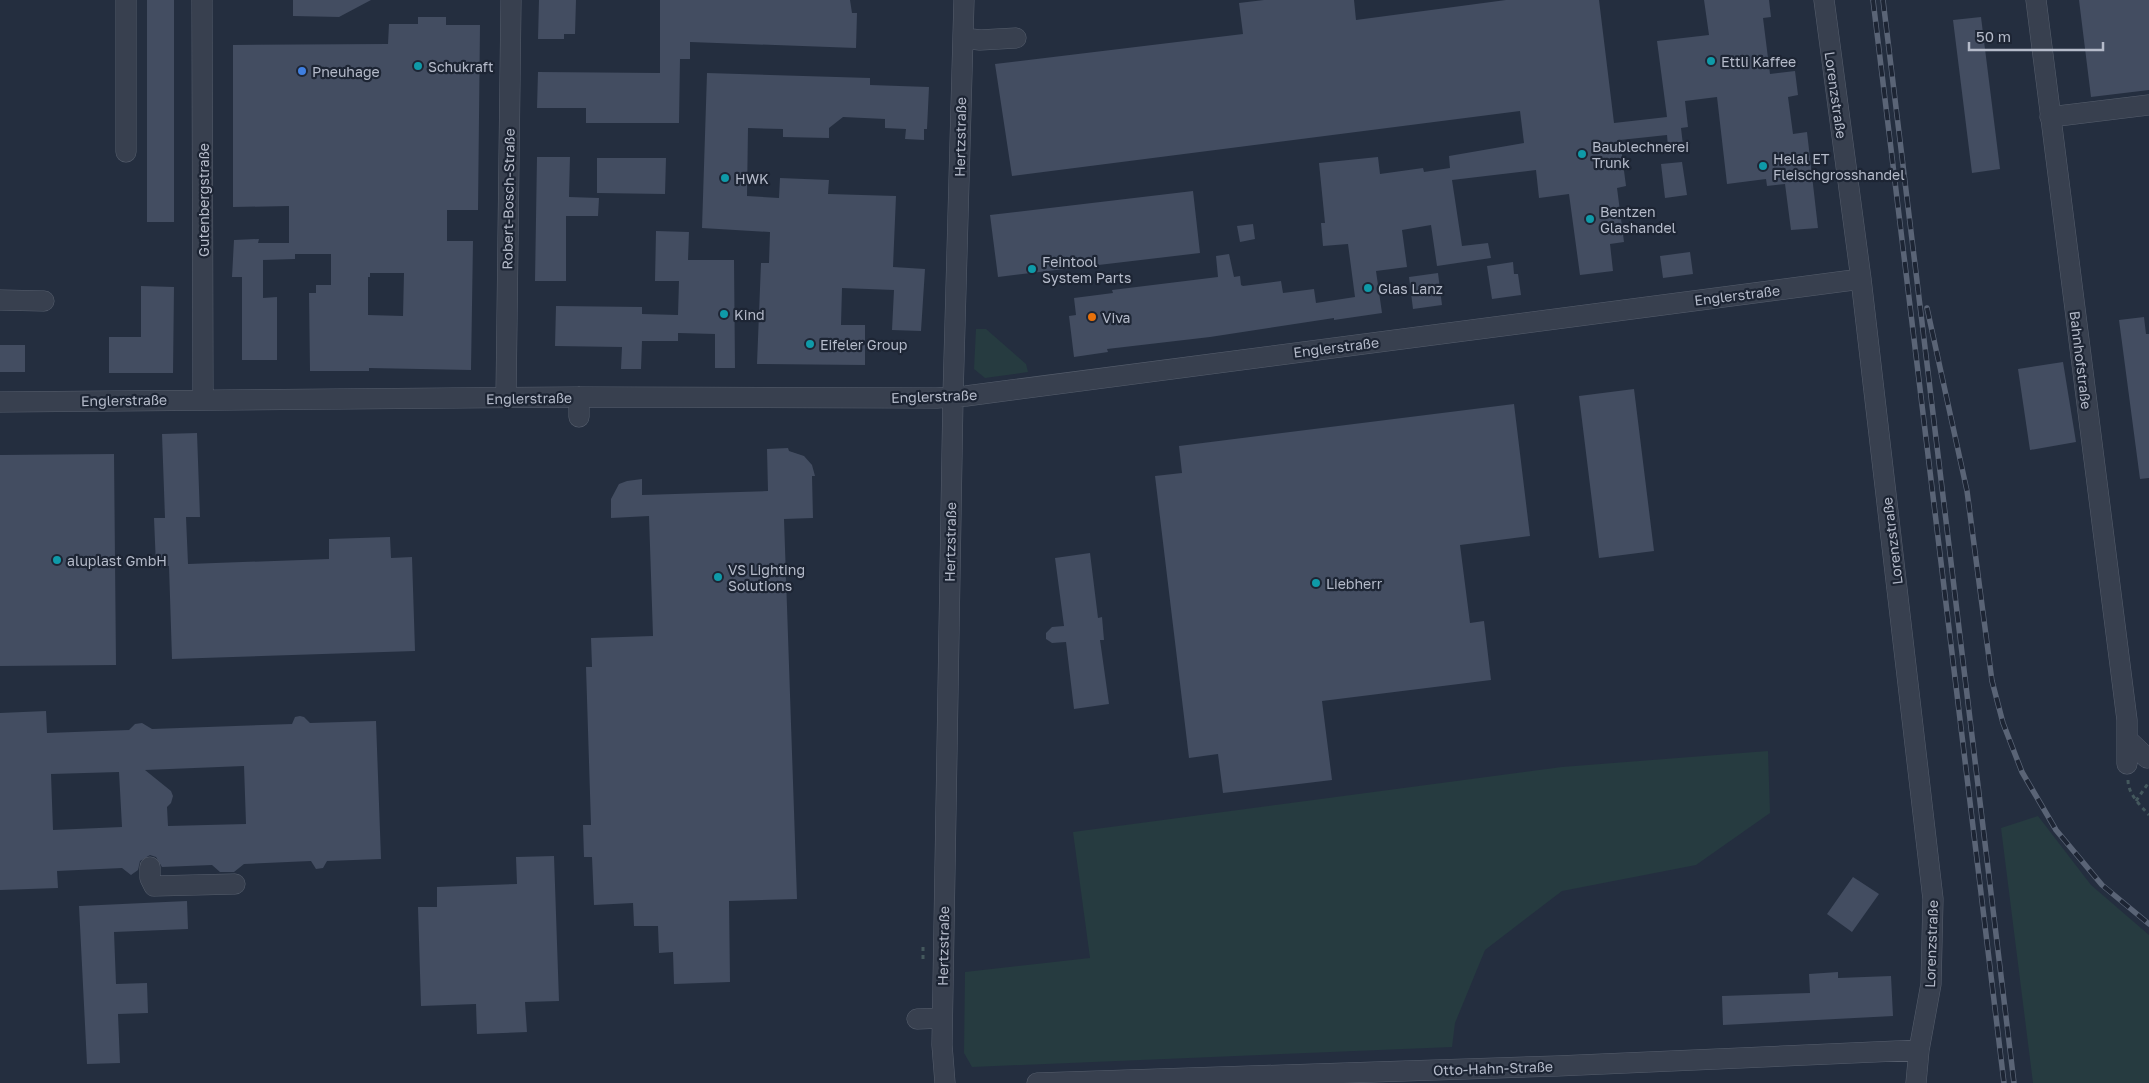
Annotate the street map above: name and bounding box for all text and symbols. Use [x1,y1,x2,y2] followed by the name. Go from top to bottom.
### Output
[1969,20,2103,52] scale bar
[1976,27,2011,45] text: 50 m
[1821,50,1851,140] street label: Lorenzstraße
[1721,53,1796,70] place label: Ettli Kaffee
[1705,55,1717,67] marker: Ettli Kaffee
[428,58,494,75] place label: Schukraft
[412,60,424,72] marker: Schukraft
[312,63,380,80] place label: Pneuhage
[296,65,308,77] marker: Pneuhage
[951,97,969,177] street label: Hertzstraße
[498,128,518,270] street label: Robert-Bosch-Straße
[1592,138,1689,171] place label: Baublechnerei Trunk
[195,143,212,257] street label: Gutenbergstraße
[1576,148,1588,160] marker: Baublechnerei Trunk
[1773,150,1905,183] place label: Helal ET Fleischgrosshandel
[1757,160,1769,172] marker: Helal ET Fleischgrosshandel
[735,170,769,187] place label: HWK
[719,172,731,184] marker: HWK
[1600,203,1676,236] place label: Bentzen Glashandel
[1584,213,1596,225] marker: Bentzen Glashandel
[1042,253,1131,286] place label: Feintool System Parts
[1026,263,1038,275] marker: Feintool System Parts
[1378,280,1443,297] place label: Glas Lanz
[1693,281,1781,309] street label: Englerstraße
[1362,282,1374,294] marker: Glas Lanz
[734,306,765,323] place label: Kind
[718,308,730,320] marker: Kind
[1102,309,1130,326] place label: Viva
[2067,310,2095,410] street label: Bahnhofstraße
[1086,311,1098,323] marker: Viva
[1292,333,1380,361] street label: Englerstraße
[820,336,907,353] place label: Eifeler Group
[804,338,816,350] marker: Eifeler Group
[891,386,977,406] street label: Englerstraße
[486,389,572,407] street label: Englerstraße
[81,391,167,409] street label: Englerstraße
[1878,496,1906,586] street label: Lorenzstraße
[941,502,959,582] street label: Hertzstraße
[67,552,167,569] place label: aluplast GmbH
[51,554,63,566] marker: aluplast GmbH
[728,561,805,594] place label: VS Lighting Solutions
[712,571,724,583] marker: VS Lighting Solutions
[1326,575,1383,592] place label: Liebherr
[1310,577,1322,589] marker: Liebherr
[1921,900,1941,988] street label: Lorenzstraße
[934,906,952,986] street label: Hertzstraße
[1433,1057,1553,1079] street label: Otto-Hahn-Straße

